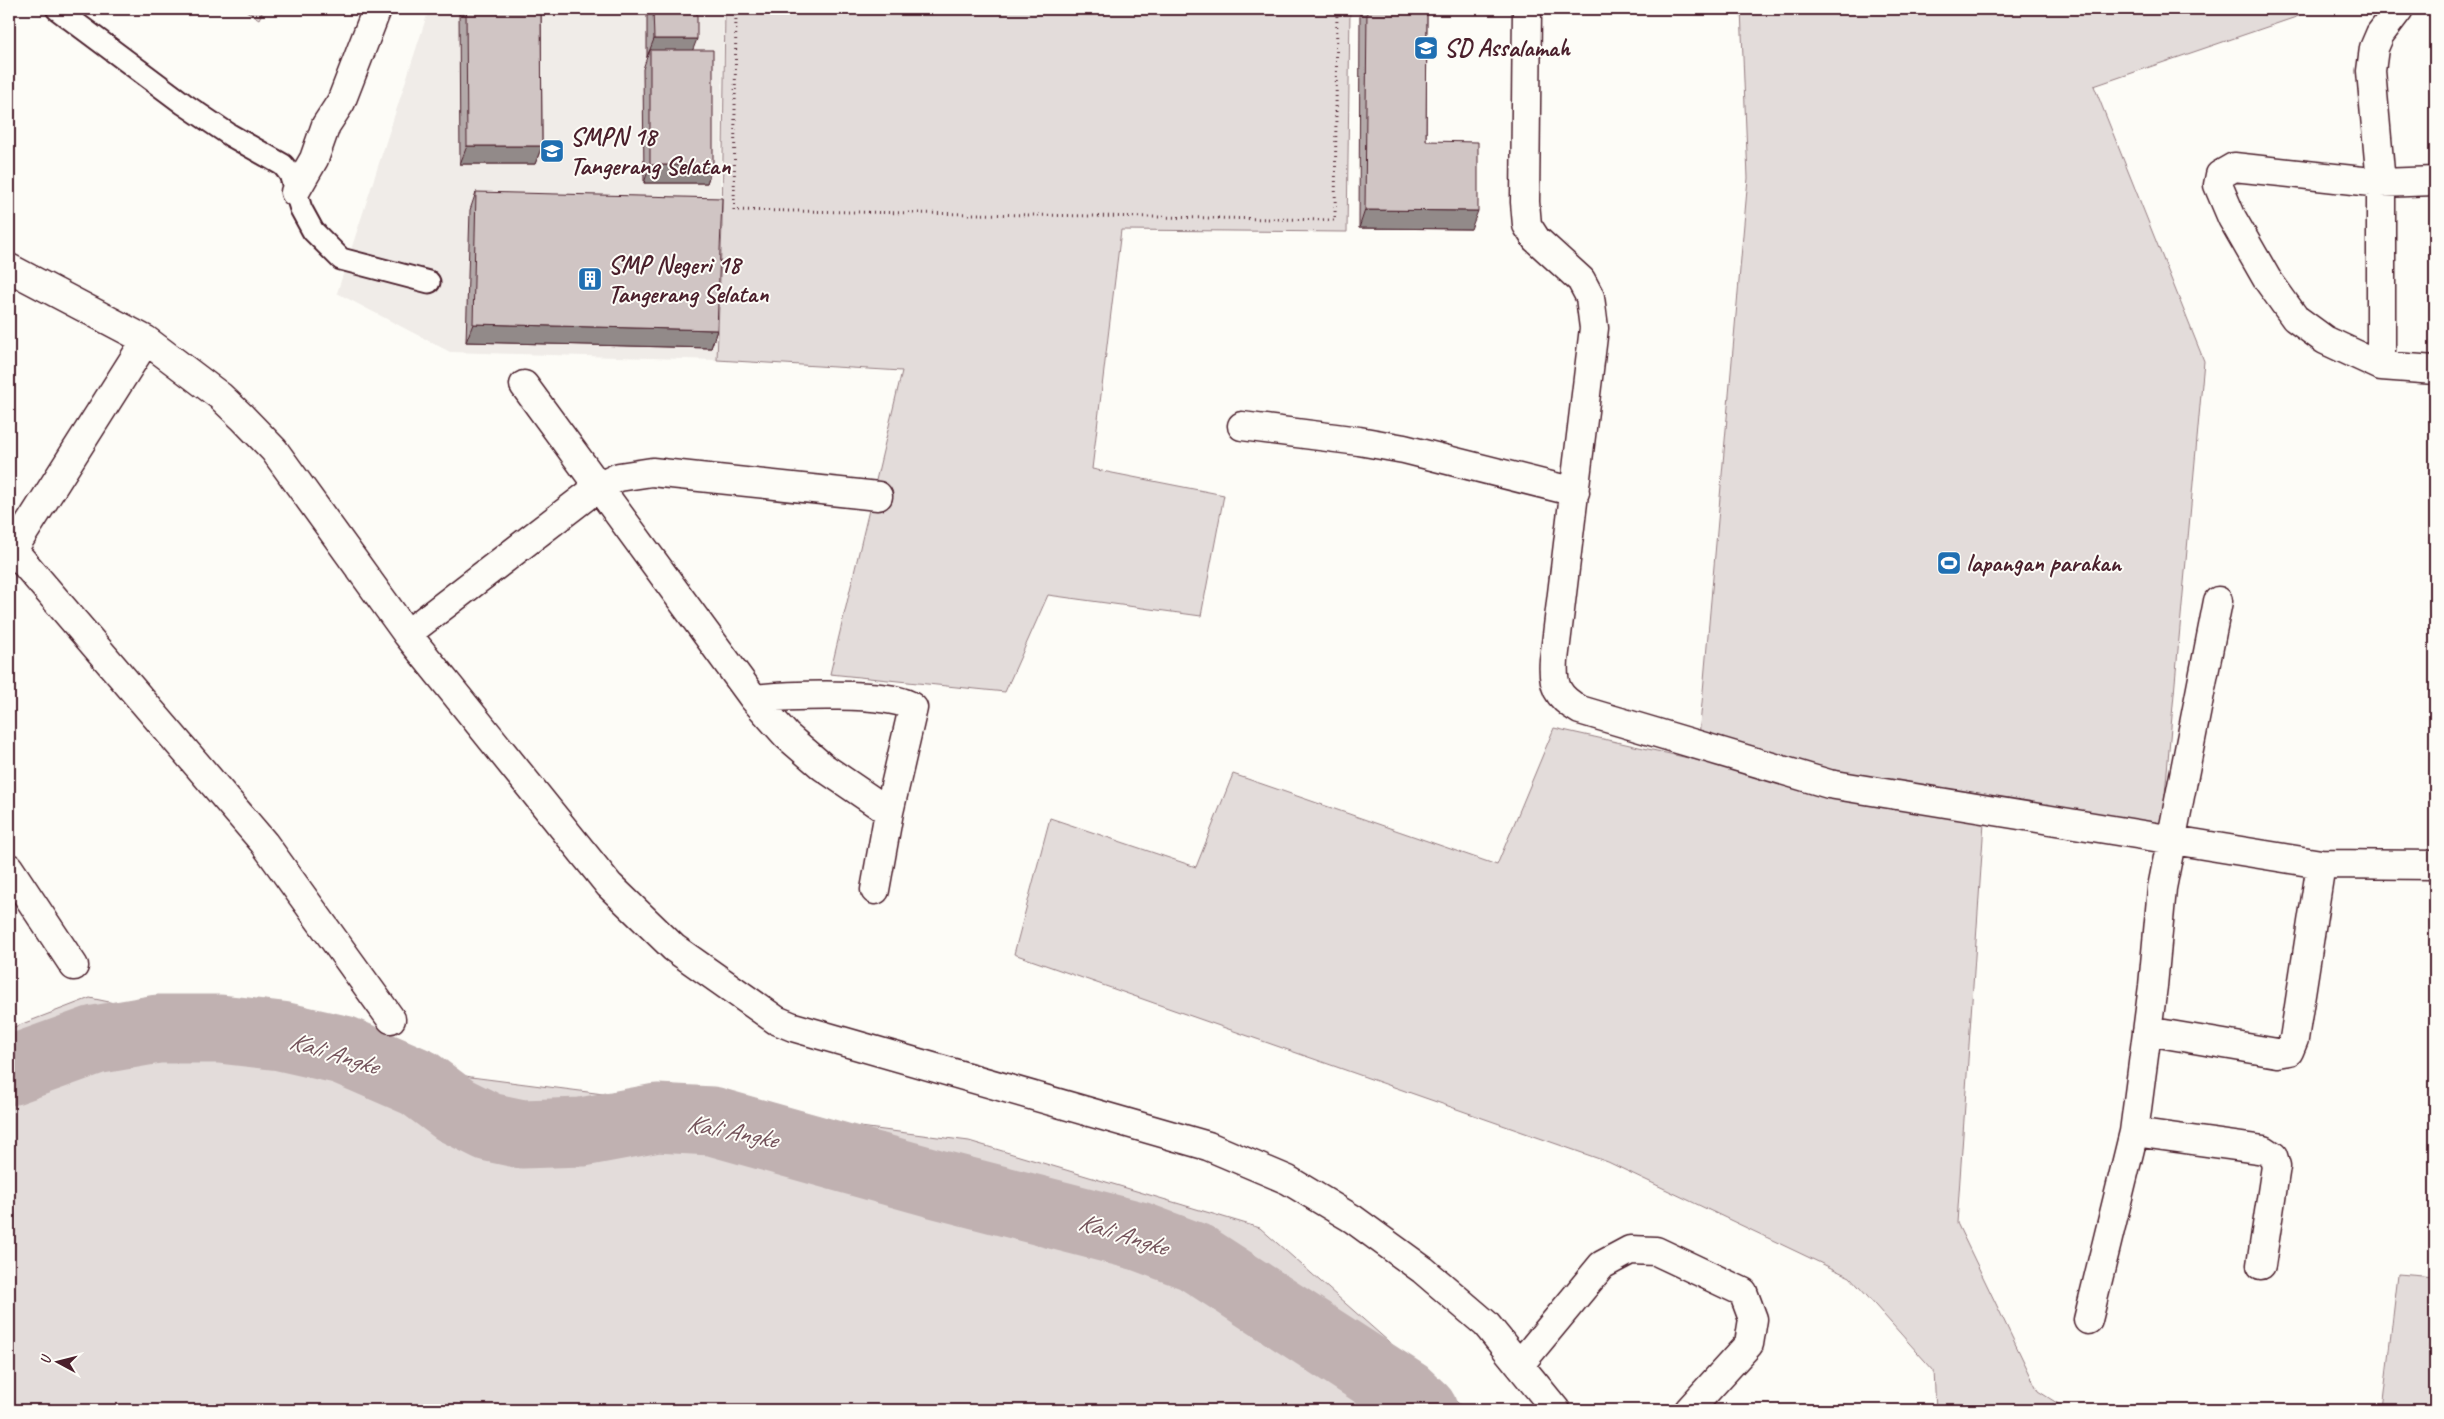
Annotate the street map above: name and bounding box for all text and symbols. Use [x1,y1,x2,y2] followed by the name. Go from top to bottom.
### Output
[1444,32,1571,64] place label: SD Assalamah
[1413,35,1439,61] school or university icon: SD Assalamah
[570,121,731,182] place label: SMPN 18 Tangerang Selatan
[539,138,565,164] school or university icon: SMPN 18 Tangerang Selatan
[608,249,769,310] place label: SMP Negeri 18 Tangerang Selatan
[577,266,603,292] building icon: SMP Negeri 18 Tangerang Selatan
[1966,547,2123,579] place label: lapangan parakan
[1936,550,1962,576] sports icon: lapangan parakan
[286,1024,386,1083] water label: Kali Angke
[684,1106,783,1157] water label: Kali Angke
[1075,1205,1175,1264] water label: Kali Angke
[32,1336,82,1386] north arrow
[37,1353,55,1365] text: U

